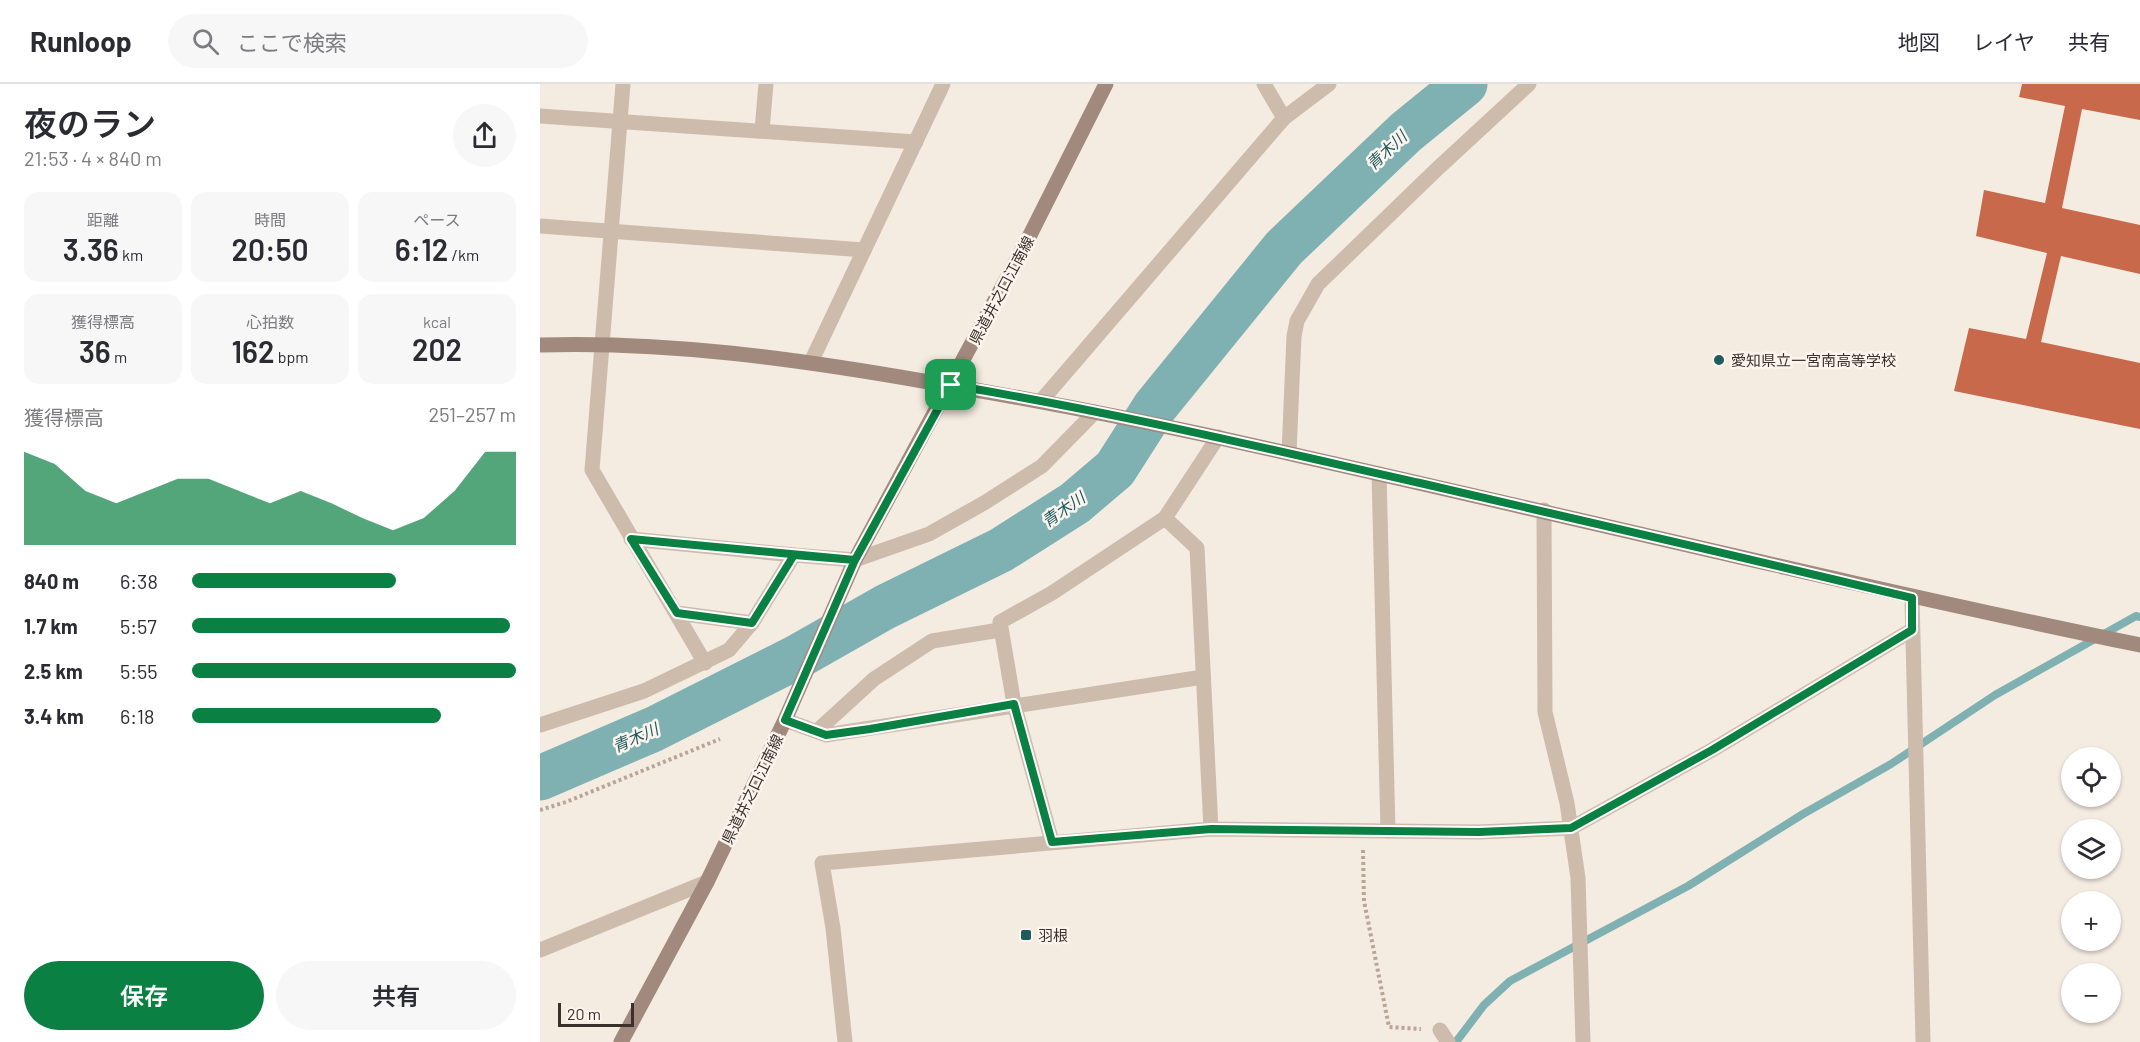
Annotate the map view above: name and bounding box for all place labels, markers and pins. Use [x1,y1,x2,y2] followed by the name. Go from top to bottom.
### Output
[1731,351,1896,369] place label: 愛知県立一宮南高等学校
[1712,353,1726,367] marker: 愛知県立一宮南高等学校
[925,359,976,410] pin
[1038,926,1068,944] place label: 羽根
[1019,928,1033,942] marker: 羽根

